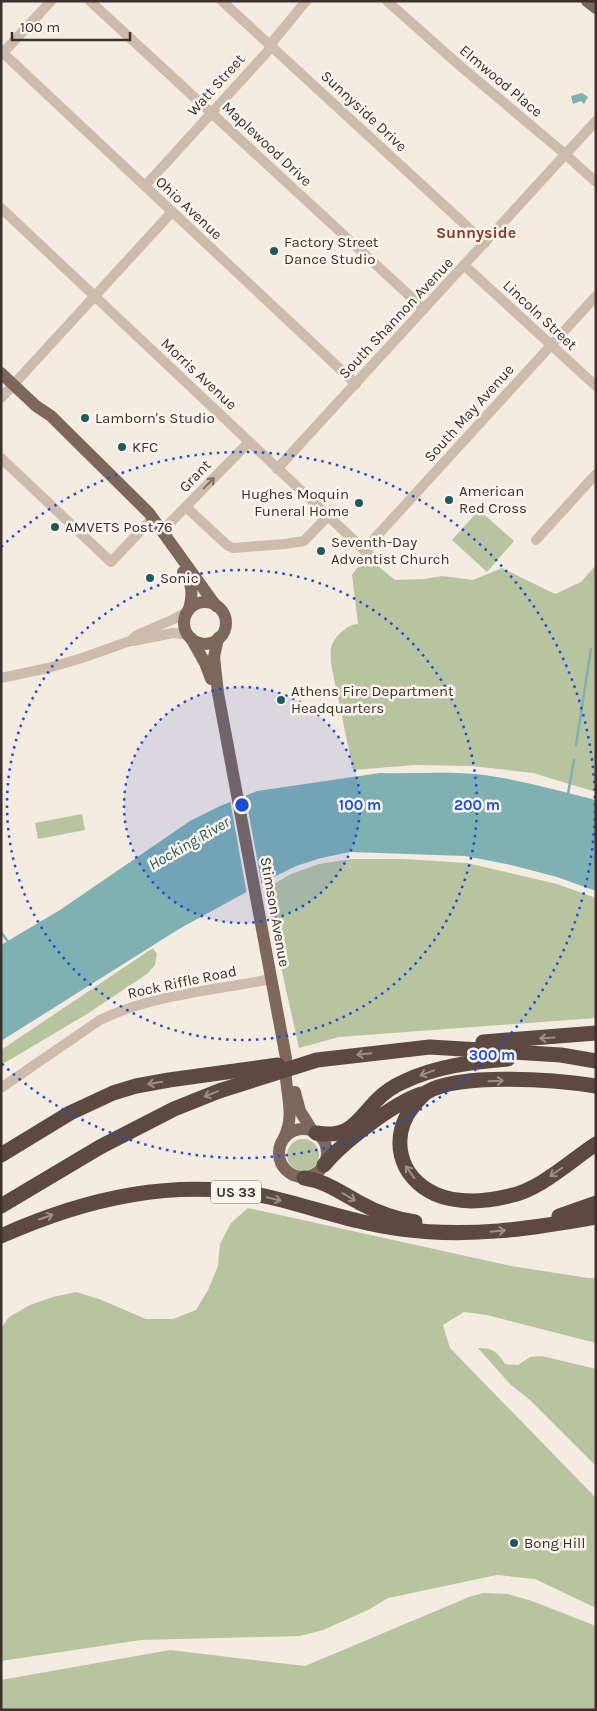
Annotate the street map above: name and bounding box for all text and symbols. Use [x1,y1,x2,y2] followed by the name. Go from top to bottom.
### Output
[12,10,130,42] scale bar
[20,18,60,36] text: 100 m
[456,41,546,121] street label: Elmwood Place
[183,50,249,120] street label: Watt Street
[317,67,411,155] street label: Sunnyside Drive
[218,98,316,190] street label: Maplewood Drive
[152,173,226,243] street label: Ohio Avenue
[436,223,516,242] district label: Sunnyside
[284,233,379,268] place label: Factory Street Dance Studio
[268,245,280,257] marker: Factory Street Dance Studio
[335,254,457,382] street label: South Shannon Avenue
[499,276,581,354] street label: Lincoln Street
[157,334,241,414] street label: Morris Avenue
[420,360,518,466] street label: South May Avenue
[95,409,215,427] place label: Lamborn's Studio
[79,412,91,424] marker: Lamborn's Studio
[132,438,158,456] place label: KFC
[116,441,128,453] marker: KFC
[175,456,215,496] street label: Grant
[203,476,215,489] one-way arrow
[459,482,527,517] place label: American Red Cross
[241,485,349,520] place label: Hughes Moquin Funeral Home
[443,494,455,506] marker: American Red Cross
[353,497,365,509] marker: Hughes Moquin Funeral Home
[65,518,173,536] place label: AMVETS Post 76
[49,521,61,533] marker: AMVETS Post 76
[331,533,450,568] place label: Seventh-Day Adventist Church
[315,545,327,557] marker: Seventh-Day Adventist Church
[160,569,199,587] place label: Sonic
[144,572,156,584] marker: Sonic
[291,682,454,717] place label: Athens Fire Department Headquarters
[275,694,287,706] marker: Athens Fire Department Headquarters
[233,796,251,814] centre of rings
[339,796,381,814] text: 100 m
[454,796,500,814] text: 200 m
[145,812,234,874] water label: Hocking River
[256,856,294,968] street label: Stimson Avenue
[126,962,238,1002] street label: Rock Riffle Road
[539,1033,555,1042] one-way arrow
[469,1046,515,1064] text: 300 m
[357,1049,373,1059] one-way arrow
[419,1069,435,1078] one-way arrow
[488,1076,504,1085] one-way arrow
[147,1078,163,1088] one-way arrow
[204,1090,219,1099] one-way arrow
[405,1165,415,1179] one-way arrow
[549,1167,563,1177] one-way arrow
[211,1180,261,1204] road number: US 33
[341,1192,355,1202] one-way arrow
[266,1195,282,1204] one-way arrow
[38,1212,53,1221] one-way arrow
[489,1226,505,1236] one-way arrow
[524,1534,586,1552] place label: Bong Hill
[508,1537,520,1549] marker: Bong Hill

